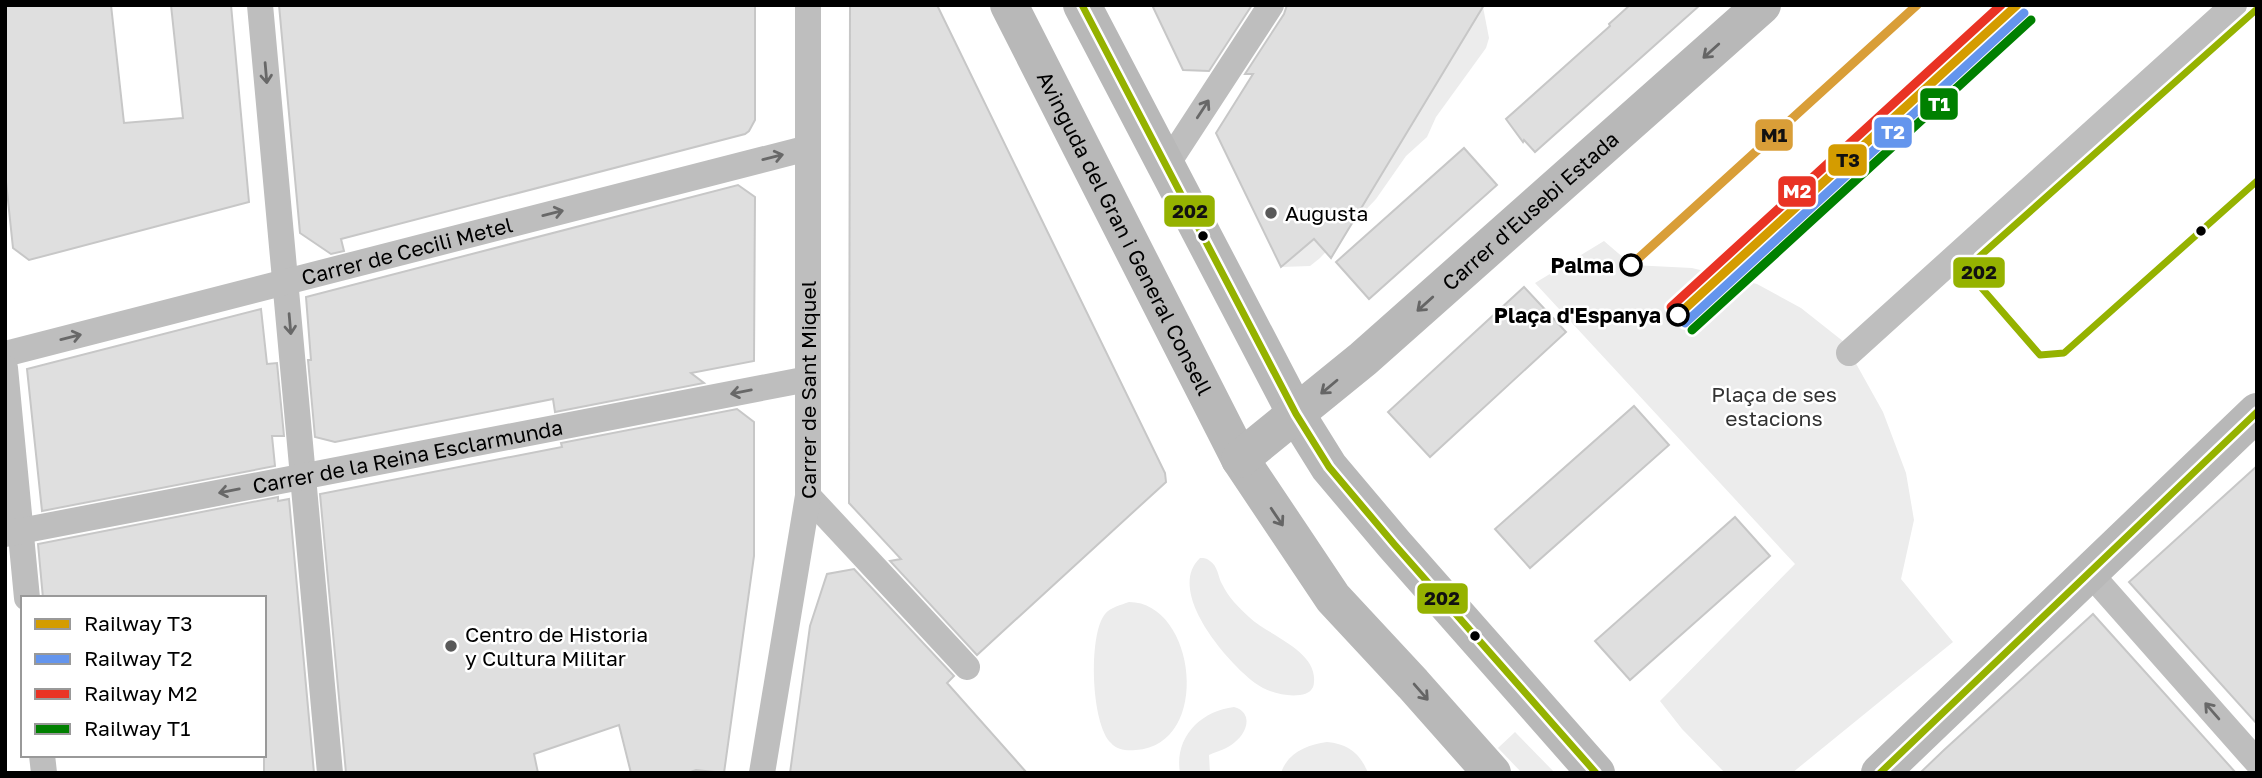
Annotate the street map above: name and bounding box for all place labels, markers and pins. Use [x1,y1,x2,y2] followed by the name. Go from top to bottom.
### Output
[1285,200,1368,226] place label: Augusta
[1263,205,1279,221] marker: Augusta
[2194,224,2208,238] unlabelled marker
[1196,229,1210,243] unlabelled marker
[1550,252,1614,278] place label: Palma
[1620,254,1642,276] marker: Palma
[1494,302,1661,328] place label: Plaça d'Espanya
[1667,304,1689,326] marker: Plaça d'Espanya
[465,621,648,671] place label: Centro de Historia y Cultura Militar
[1468,629,1482,643] unlabelled marker
[443,638,459,654] marker: Centro de Historia y Cultura Militar

